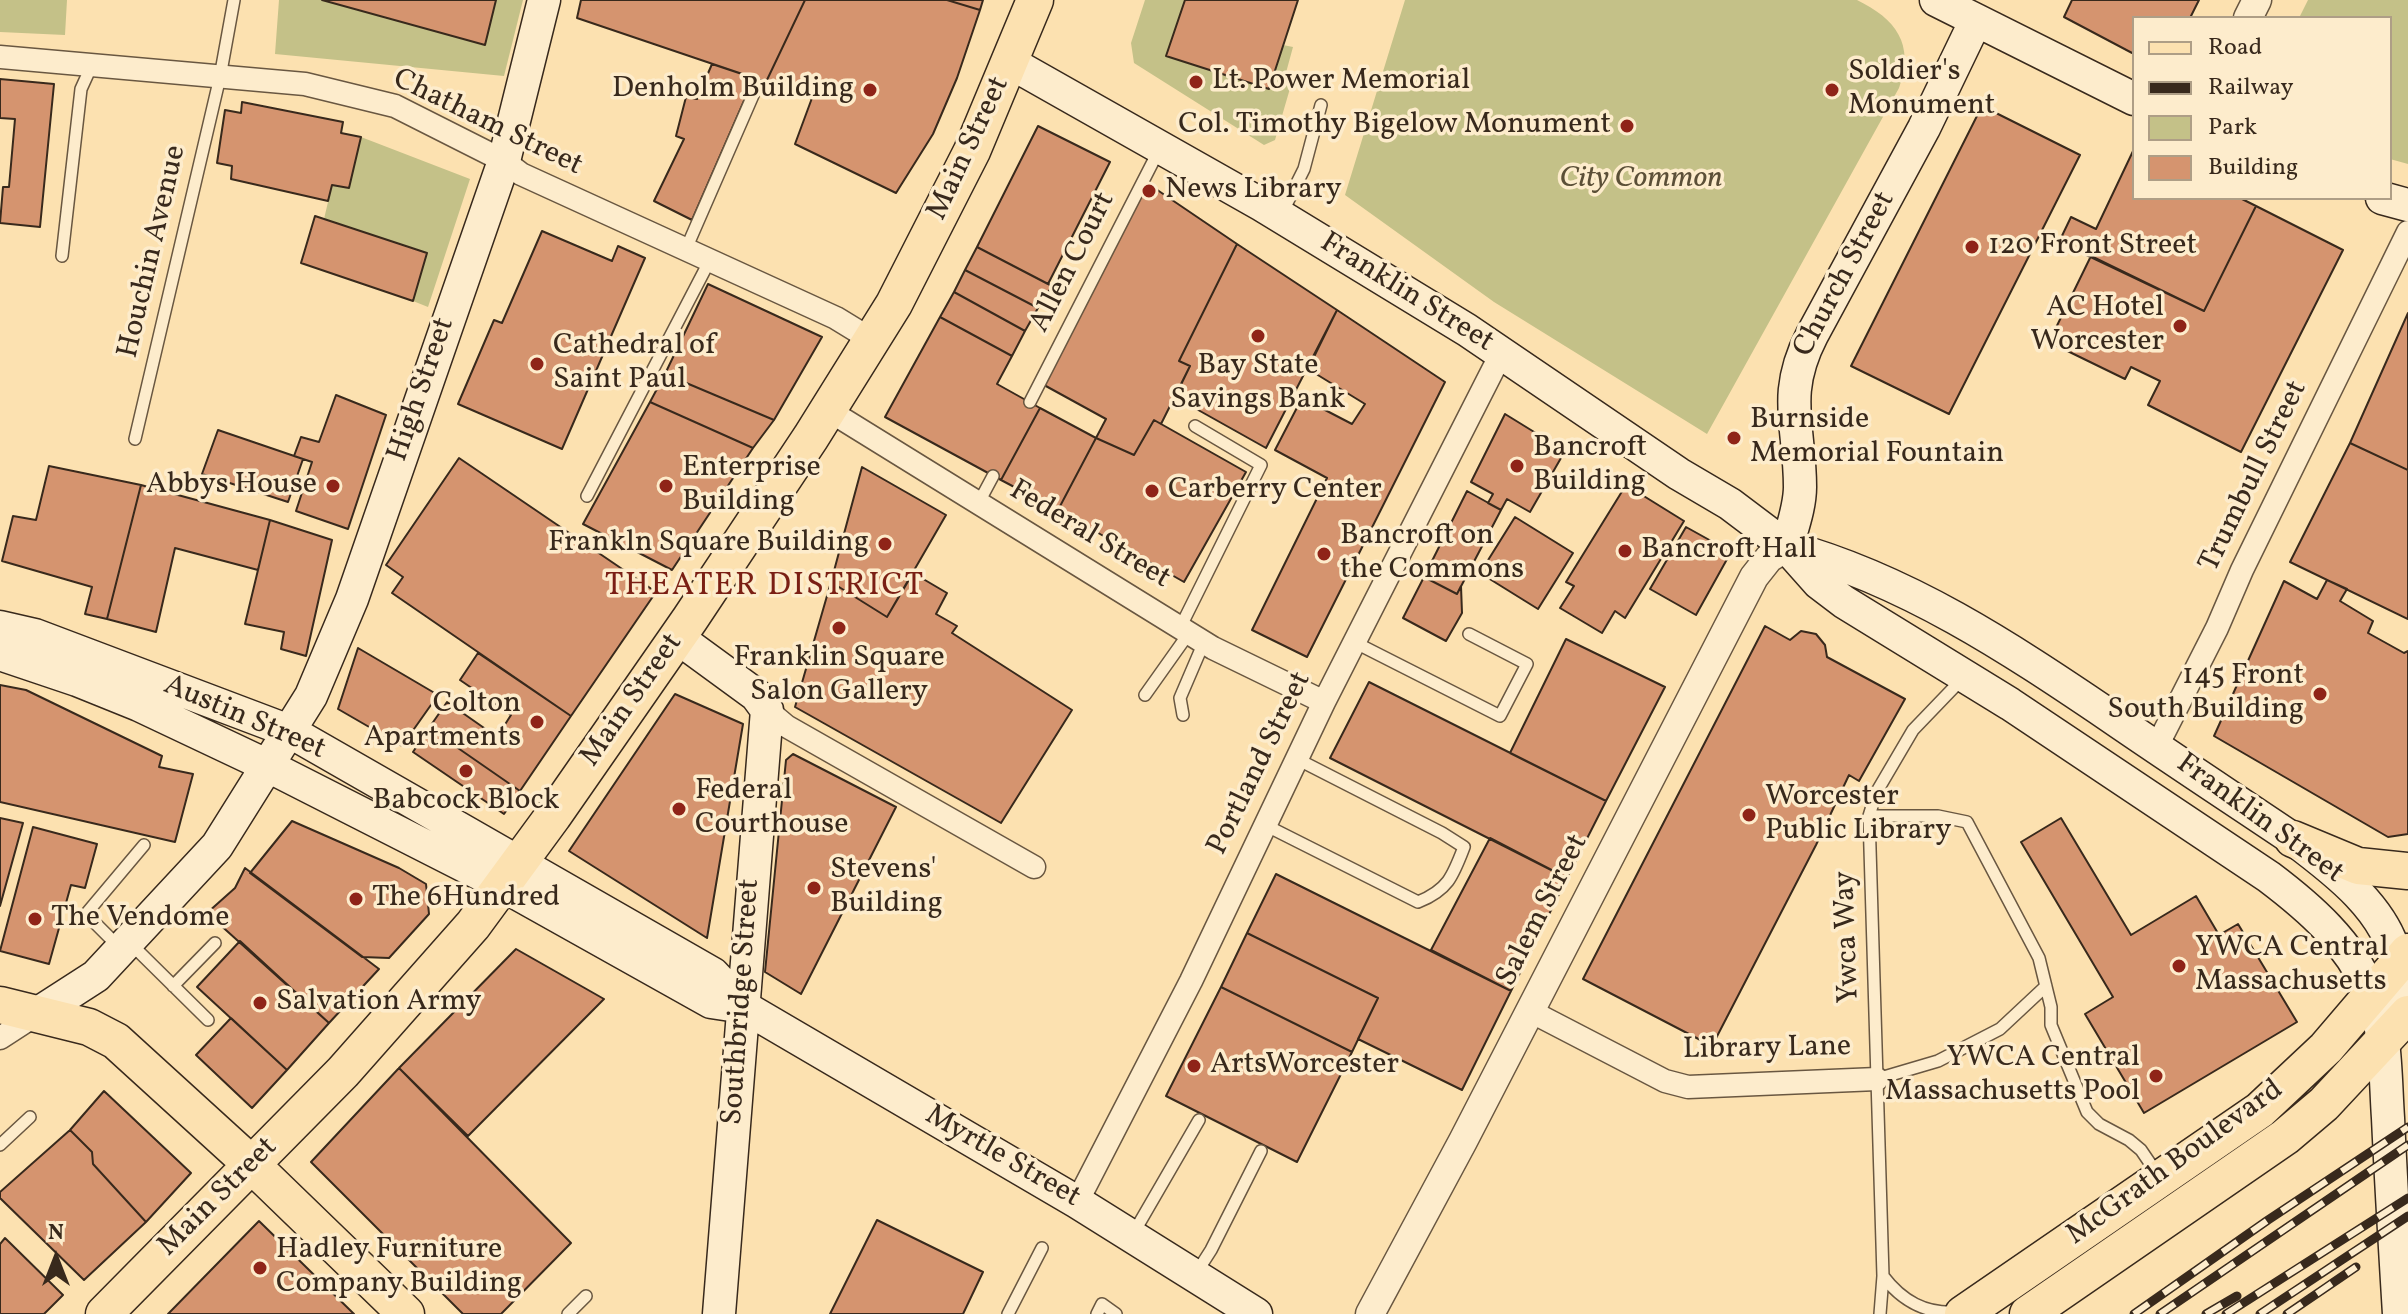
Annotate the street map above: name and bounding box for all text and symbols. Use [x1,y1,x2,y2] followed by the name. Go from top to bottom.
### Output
[2132,16,2392,200] legend
[2208,31,2262,65] text: Road
[1848,55,1995,126] place label: Soldier's Monument
[386,63,588,185] street label: Chatham Street
[1212,64,1470,100] place label: Lt. Power Memorial
[921,71,1019,227] street label: Main Street
[2208,71,2294,105] text: Railway
[612,72,854,108] place label: Denholm Building
[1187,73,1205,91] marker: Lt. Power Memorial
[861,81,879,99] marker: Denholm Building
[1823,81,1841,99] marker: Soldier's Monument
[1178,108,1611,144] place label: Col. Timothy Bigelow Monument
[2208,111,2257,145] text: Park
[1618,117,1636,135] marker: Col. Timothy Bigelow Monument
[112,142,196,362] street label: Houchin Avenue
[2208,151,2298,185] text: Building
[1559,162,1723,198] park label: City Common
[1165,173,1342,209] place label: News Library
[1140,182,1158,200] marker: News Library
[1787,186,1905,364] street label: Church Street
[1023,187,1125,339] street label: Allen Court
[1312,226,1500,362] street label: Franklin Street
[1988,229,2197,265] place label: 120 Front Street
[1963,238,1981,256] marker: 120 Front Street
[2030,291,2164,362] place label: AC Hotel Worcester
[382,313,464,467] street label: High Street
[2171,317,2189,335] marker: AC Hotel Worcester
[1249,327,1267,345] marker: Bay State Savings Bank
[553,329,715,400] place label: Cathedral of Saint Paul
[1170,349,1346,420] place label: Bay State Savings Bank
[528,355,546,373] marker: Cathedral of Saint Paul
[2193,376,2317,578] street label: Trumbull Street
[1750,403,2004,474] place label: Burnside Memorial Fountain
[1725,429,1743,447] marker: Burnside Memorial Fountain
[1533,431,1647,502] place label: Bancroft Building
[682,451,821,522] place label: Enterprise Building
[1508,457,1526,475] marker: Bancroft Building
[146,468,317,504] place label: Abbys House
[1168,473,1382,509] place label: Carberry Center
[1002,474,1176,598] street label: Federal Street
[324,477,342,495] marker: Abbys House
[657,477,675,495] marker: Enterprise Building
[1143,482,1161,500] marker: Carberry Center
[1340,519,1524,590] place label: Bancroft on the Commons
[548,526,869,562] place label: Frankln Square Building
[1641,533,1817,569] place label: Bancroft Hall
[876,535,894,553] marker: Frankln Square Building
[1616,542,1634,560] marker: Bancroft Hall
[1315,545,1333,563] marker: Bancroft on the Commons
[605,569,925,607] district label: THEATER DISTRICT
[830,619,848,637] marker: Franklin Square Salon Gallery
[574,627,692,775] street label: Main Street
[733,641,945,712] place label: Franklin Square Salon Gallery
[2107,659,2304,730] place label: 145 Front South Building
[1201,667,1321,861] street label: Portland Street
[158,669,330,769] street label: Austin Street
[2311,685,2329,703] marker: 145 Front South Building
[364,687,521,758] place label: Colton Apartments
[528,713,546,731] marker: Colton Apartments
[2168,747,2350,893] street label: Franklin Street
[457,762,475,780] marker: Babcock Block
[695,774,848,844] place label: Federal Courthouse
[1765,780,1951,850] place label: Worcester Public Library
[372,784,560,820] place label: Babcock Block
[670,800,688,818] marker: Federal Courthouse
[1740,806,1758,824] marker: Worcester Public Library
[1490,829,1598,993] street label: Salem Street
[830,853,943,924] place label: Stevens' Building
[1829,870,1869,1004] street label: Ywca Way
[716,878,770,1126] street label: Southbridge Street
[805,879,823,897] marker: Stevens' Building
[372,881,560,917] place label: The 6Hundred
[347,890,365,908] marker: The 6Hundred
[51,901,230,937] place label: The Vendome
[26,910,44,928] marker: The Vendome
[2195,931,2388,1002] place label: YWCA Central Massachusetts
[2170,957,2188,975] marker: YWCA Central Massachusetts
[276,985,481,1021] place label: Salvation Army
[251,994,269,1012] marker: Salvation Army
[1682,1031,1852,1069] street label: Library Lane
[1885,1041,2140,1112] place label: YWCA Central Massachusetts Pool
[1210,1048,1399,1084] place label: ArtsWorcester
[1185,1057,1203,1075] marker: ArtsWorcester
[2147,1067,2165,1085] marker: YWCA Central Massachusetts Pool
[2061,1073,2291,1255] street label: McGrath Boulevard
[918,1099,1086,1217] street label: Myrtle Street
[152,1131,286,1265] street label: Main Street
[16,1218,96,1298] north arrow
[48,1218,64,1249] text: N
[276,1233,522,1304] place label: Hadley Furniture Company Building
[251,1259,269,1277] marker: Hadley Furniture Company Building

